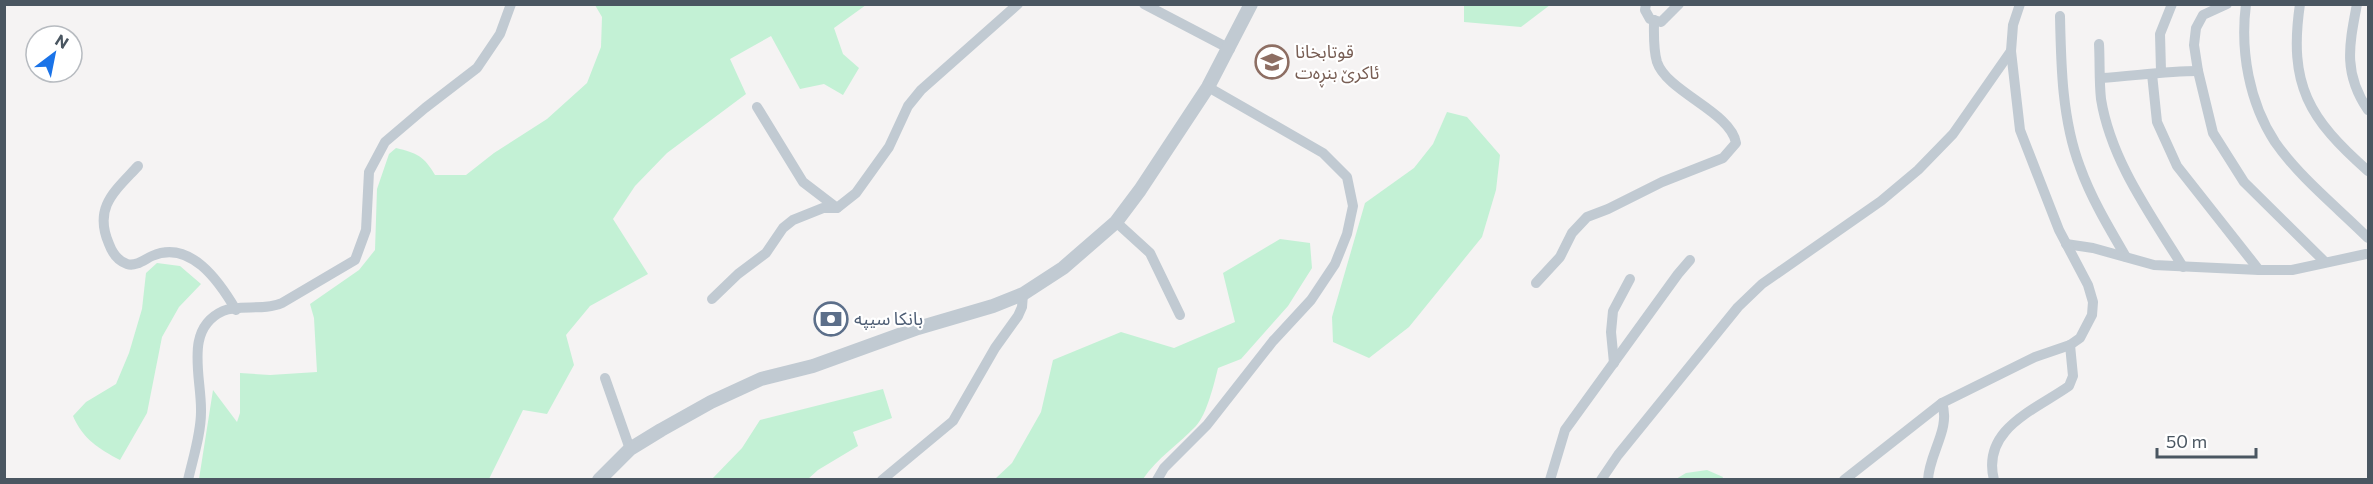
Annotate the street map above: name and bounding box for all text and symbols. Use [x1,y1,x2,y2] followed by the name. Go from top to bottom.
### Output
[24,24,84,84] north arrow
[52,30,72,52] text: N
[1295,40,1379,88] place label: قوتابخانا ئاکرێ بنڕەت
[1254,44,1290,80] school or university icon: قوتابخانا ئاکرێ بنڕەت
[813,301,849,337] bank icon: بانکا سیپە
[854,307,923,330] place label: بانکا سیپە
[2157,421,2256,459] scale bar
[2166,430,2207,452] text: 50 m

